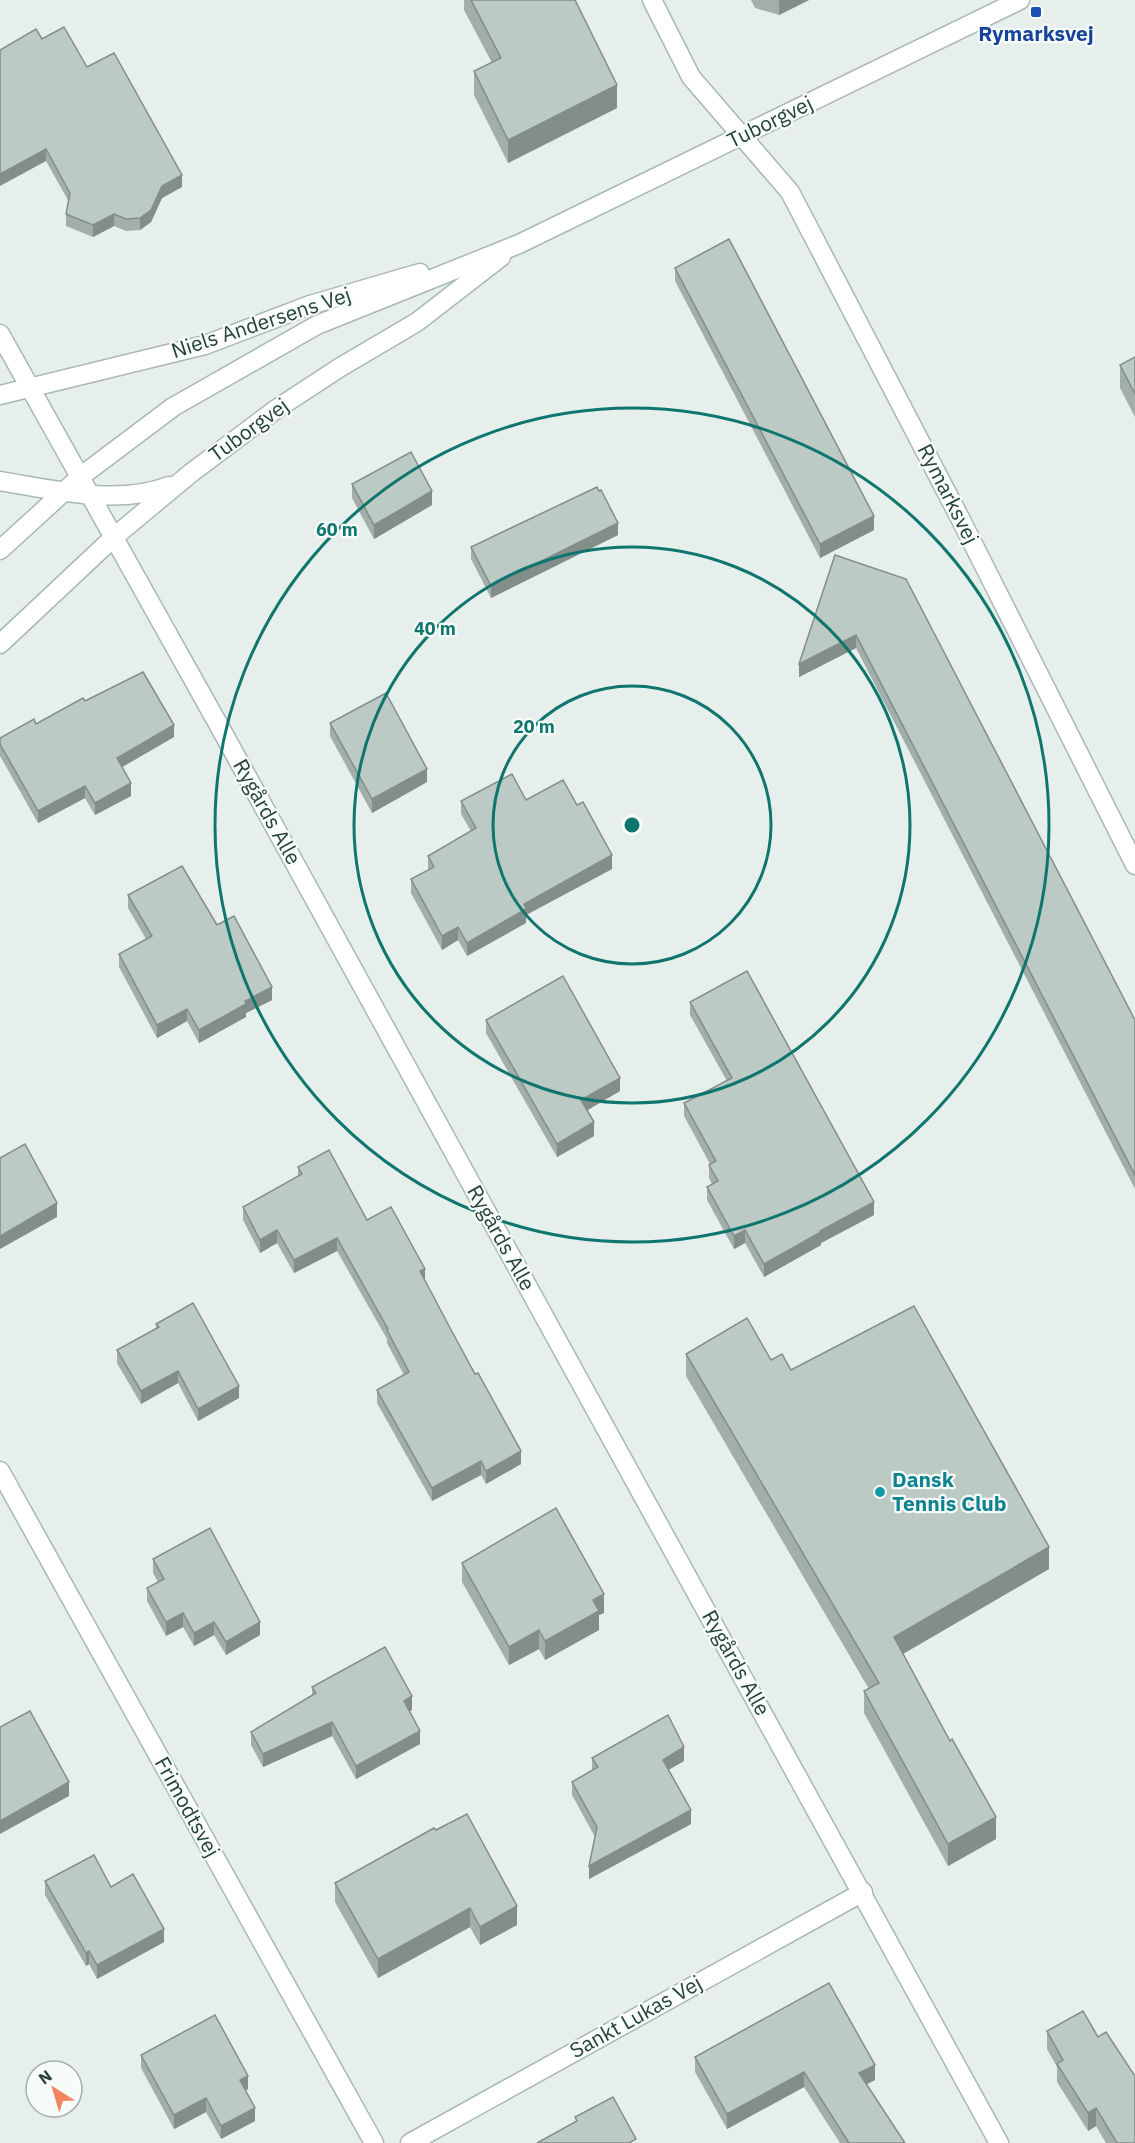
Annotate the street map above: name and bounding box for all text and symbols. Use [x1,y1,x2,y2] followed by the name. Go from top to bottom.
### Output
[1029,5,1043,19] marker: Rymarksvej
[978,19,1094,47] place label: Rymarksvej
[722,88,817,154] street label: Tuborgvej
[167,280,354,364] street label: Niels Andersens Vej
[203,391,294,468] street label: Tuborgvej
[912,439,986,548] street label: Rymarksvej
[316,518,358,541] text: 60 m
[414,617,456,640] text: 40 m
[513,715,555,738] text: 20 m
[227,754,308,869] street label: Rygårds Alle
[622,815,642,835] centre of rings
[461,1180,542,1295] street label: Rygårds Alle
[892,1465,1007,1517] place label: Dansk Tennis Club
[873,1485,887,1499] marker: Dansk Tennis Club
[696,1605,777,1720] street label: Rygårds Alle
[149,1751,227,1862] street label: Frimodtsvej
[564,1968,707,2064] street label: Sankt Lukas Vej
[24,2059,84,2119] north arrow
[34,2066,56,2088] text: N

